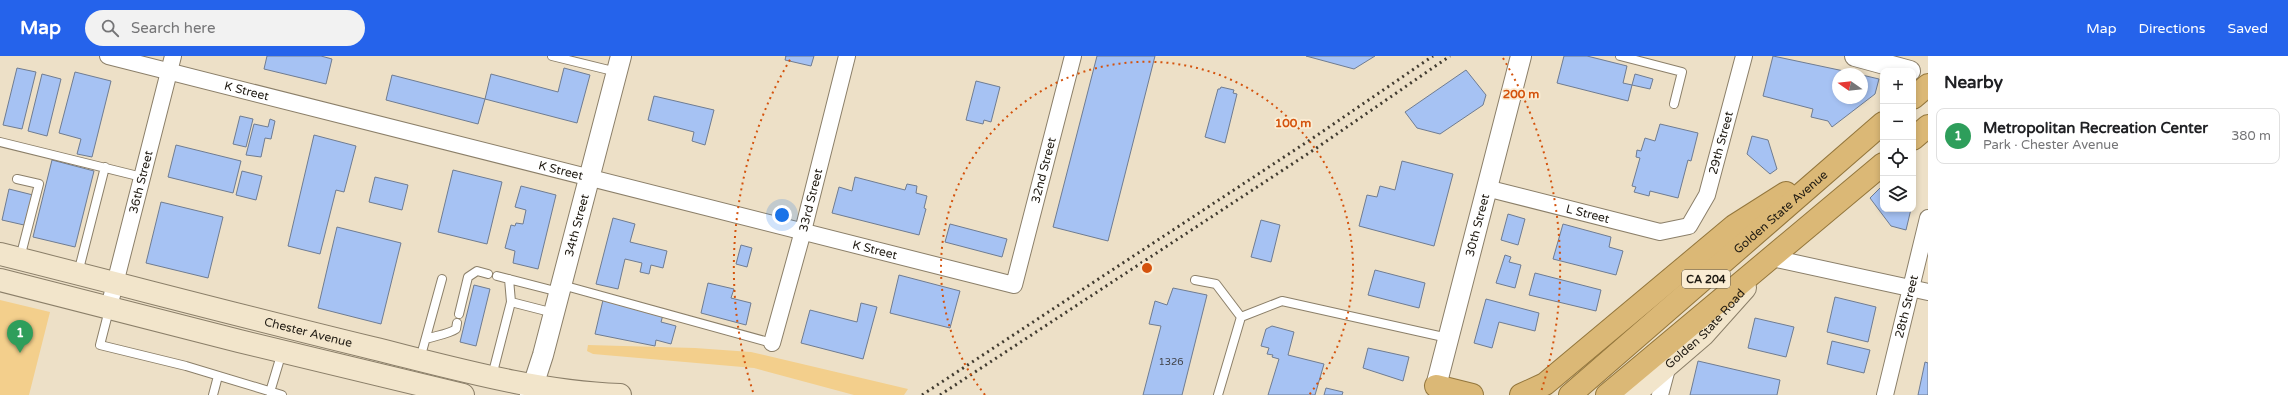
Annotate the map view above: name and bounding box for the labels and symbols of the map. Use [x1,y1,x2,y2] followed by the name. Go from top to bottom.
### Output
[1832,68,1868,104] north arrow
[223,79,271,104] street label: K Street
[1503,87,1539,101] text: 200 m
[1706,109,1736,176] street label: 29th Street
[1275,116,1311,130] text: 100 m
[1028,135,1059,205] street label: 32nd Street
[126,149,156,215] street label: 36th Street
[537,158,585,183] street label: K Street
[796,167,826,233] street label: 33rd Street
[1731,167,1831,257] street label: Golden State Avenue
[562,192,592,258] street label: 34th Street
[1463,192,1492,258] street label: 30th Street
[1565,202,1611,226] street label: L Street
[772,205,792,225] your location
[851,237,899,262] street label: K Street
[1140,261,1154,275] centre of rings
[1682,270,1730,288] road number: CA 204
[1892,273,1921,340] street label: 28th Street
[1662,286,1748,371] street label: Golden State Road
[263,315,354,350] street label: Chester Avenue
[7,320,33,353] pin: 1
[1158,356,1184,368] house number: 1326

